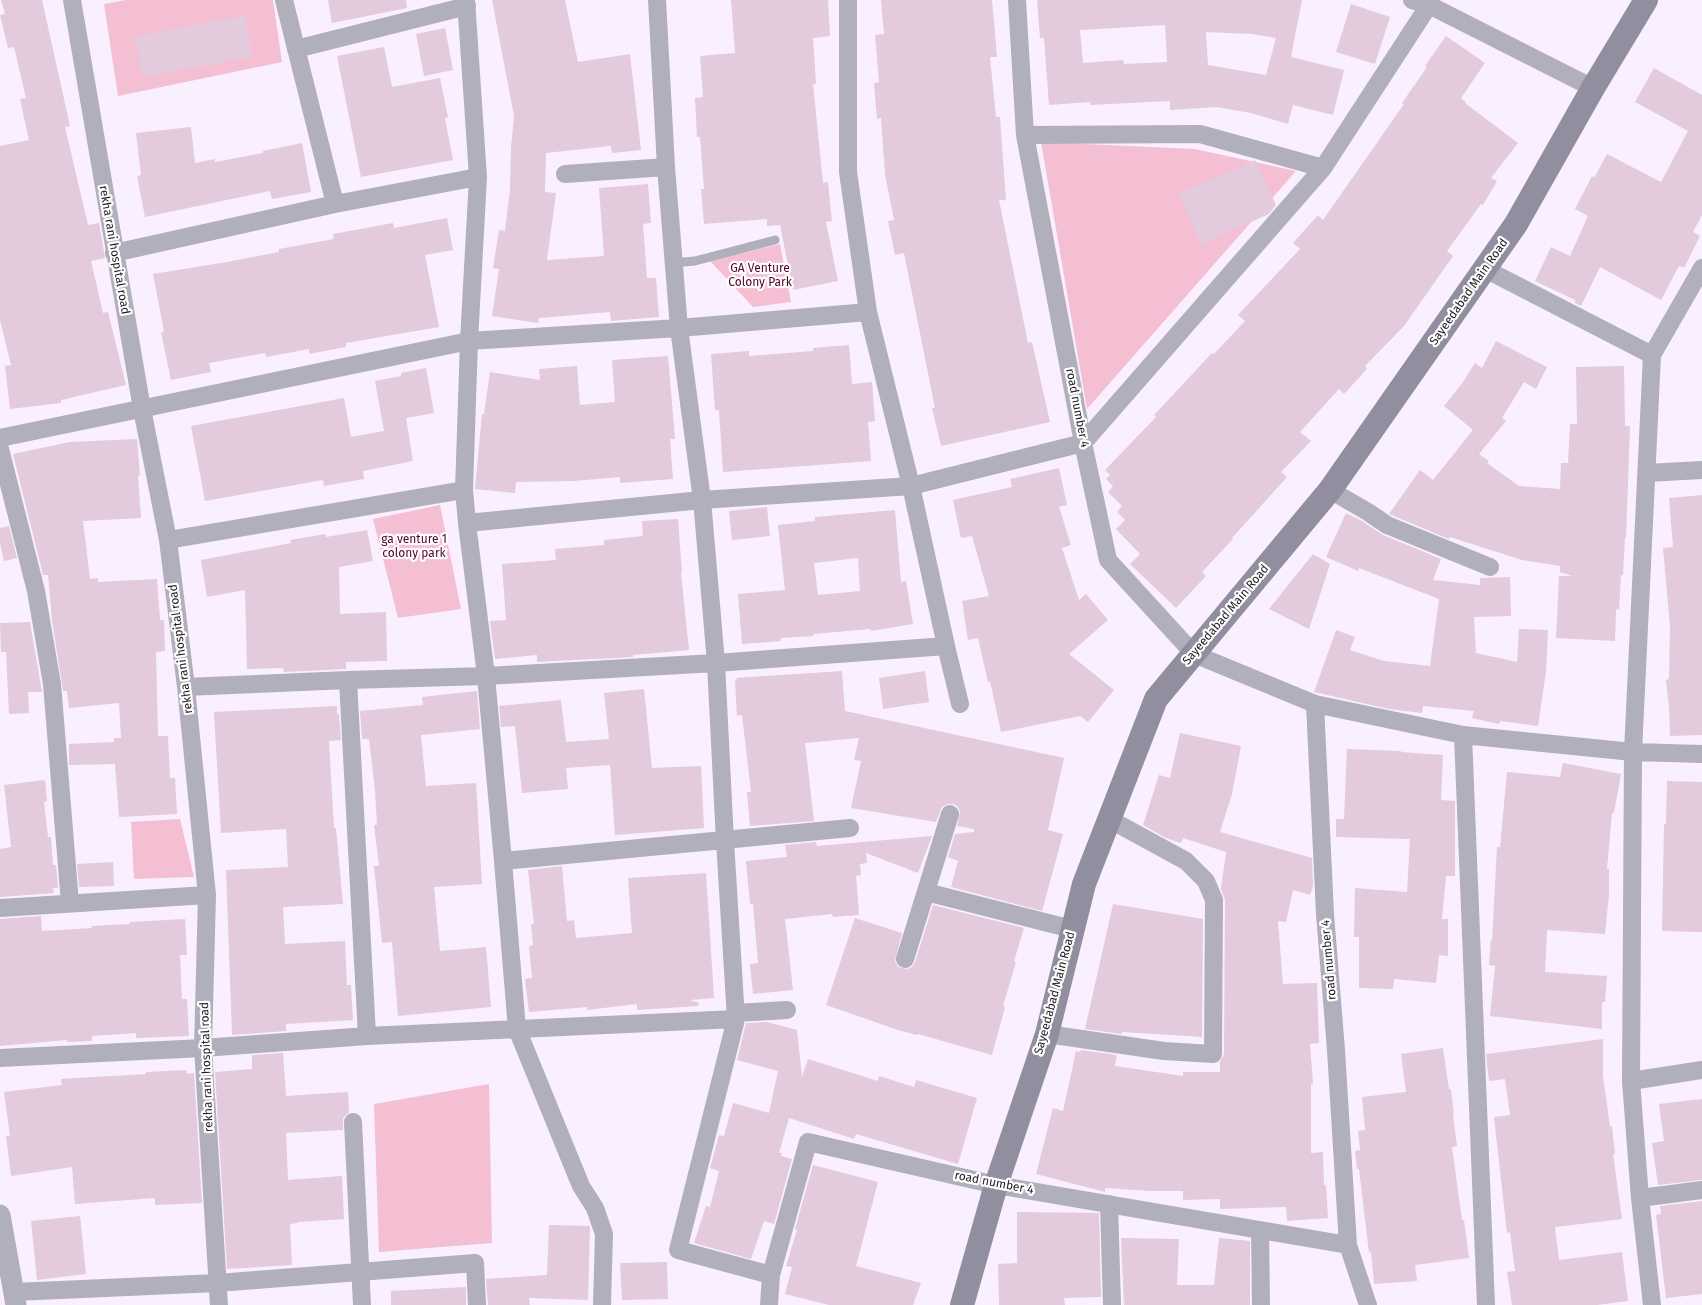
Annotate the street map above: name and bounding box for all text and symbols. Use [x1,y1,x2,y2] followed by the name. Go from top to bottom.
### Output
[96,185,132,315] street label: rekha rani hospital road
[1427,236,1511,348] street label: Sayeedabad Main Road
[728,262,792,290] park label: GA Venture Colony Park
[1062,367,1092,449] street label: road number 4
[381,533,447,561] park label: ga venture 1 colony park
[1180,562,1272,668] street label: Sayeedabad Main Road
[166,583,196,715] street label: rekha rani hospital road
[1318,919,1340,1001] street label: road number 4
[1032,930,1078,1056] street label: Sayeedabad Main Road
[198,1002,216,1132] street label: rekha rani hospital road
[953,1168,1035,1198] street label: road number 4

